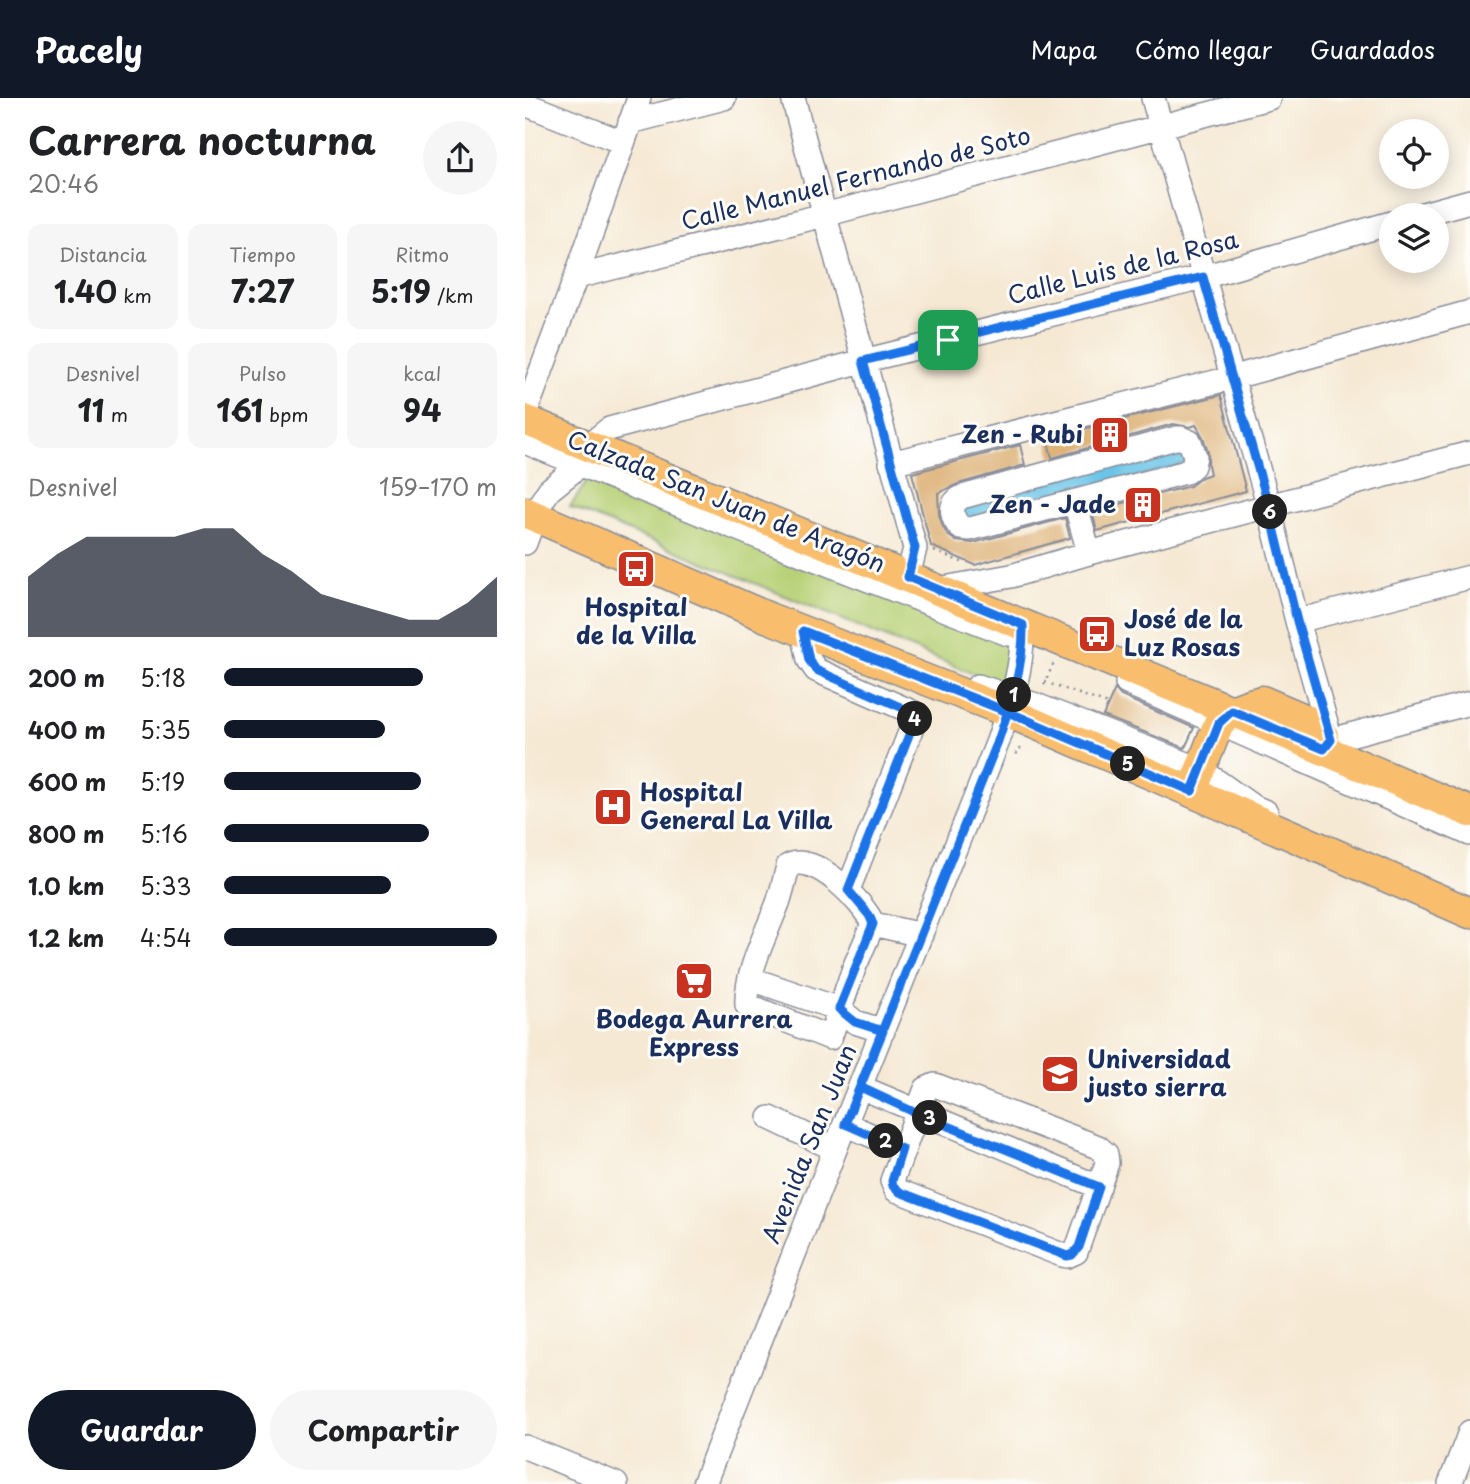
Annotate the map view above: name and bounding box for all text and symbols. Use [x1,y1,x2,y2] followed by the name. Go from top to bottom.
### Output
[35,24,143,74] text: Pacely
[1031,31,1097,67] text: Mapa
[1135,31,1272,67] text: Cómo llegar
[1310,31,1435,67] text: Guardados
[28,111,376,168] text: Carrera nocturna
[677,116,1034,238] street label: Calle Manuel Fernando de Soto
[1379,119,1449,273] map controls
[1379,119,1449,189] button: locate
[423,121,497,195] button: share
[28,166,99,201] text: 20:46
[1379,203,1449,273] button: layers
[1003,220,1242,312] street label: Calle Luis de la Rosa
[59,240,147,268] text: Distancia
[229,240,296,268] text: Tiempo
[395,240,449,268] text: Ritmo
[54,268,117,313] text: 1.40
[231,268,294,313] text: 7:27
[371,268,431,313] text: 5:19
[117,281,152,309] text: km
[431,281,474,309] text: /km
[918,310,978,370] pin
[929,321,967,359] icon: arrive
[66,359,140,387] text: Desnivel
[239,359,286,387] text: Pulso
[403,359,441,387] text: kcal
[78,387,105,432] text: 11
[216,387,263,432] text: 161
[403,387,441,432] text: 94
[105,400,128,428] text: m
[263,400,309,428] text: bpm
[1089,414,1131,456] building icon: Zen - Rubi
[961,415,1083,451] place label: Zen - Rubi
[562,420,891,581] street label: Calzada San Juan de Aragón
[28,469,118,504] text: Desnivel
[379,469,497,504] text: 159–170 m
[1122,484,1164,526] building icon: Zen - Jade
[989,485,1116,521] place label: Zen - Jade
[1253,494,1287,530] pin: 6
[1263,497,1276,525] text: 6
[615,548,657,590] bus stop icon: Hospital de la Villa
[576,588,696,652] place label: Hospital de la Villa
[1124,600,1243,664] place label: José de la Luz Rosas
[1076,613,1118,655] bus stop icon: José de la Luz Rosas
[28,660,105,695] text: 200 m
[140,660,186,695] text: 5:18
[997,678,1031,712] pin: 1
[1009,680,1018,708] text: 1
[897,702,933,736] pin: 4
[908,704,921,732] text: 4
[28,712,106,747] text: 400 m
[140,712,191,747] text: 5:35
[1111,746,1145,782] pin: 5
[1121,749,1134,777] text: 5
[28,764,106,799] text: 600 m
[140,764,185,799] text: 5:19
[640,773,832,837] place label: Hospital General La Villa
[592,786,634,828] hospital icon: Hospital General La Villa
[28,816,105,851] text: 800 m
[140,816,188,851] text: 5:16
[28,868,105,903] text: 1.0 km
[140,868,192,903] text: 5:33
[28,920,104,955] text: 1.2 km
[140,920,192,955] text: 4:54
[673,960,715,1002] supermarket icon: Bodega Aurrera Express
[595,1000,793,1064] place label: Bodega Aurrera Express
[752,1038,865,1248] street label: Avenida San Juan
[1084,1040,1231,1104] place label: Universidad justo sierra
[1039,1053,1081,1095] school or university icon: Universidad justo sierra
[913,1100,947,1136] pin: 3
[923,1103,936,1131] text: 3
[869,1124,903,1158] pin: 2
[879,1126,892,1154] text: 2
[28,1390,256,1470] button: Guardar
[270,1390,497,1470] button: Compartir

